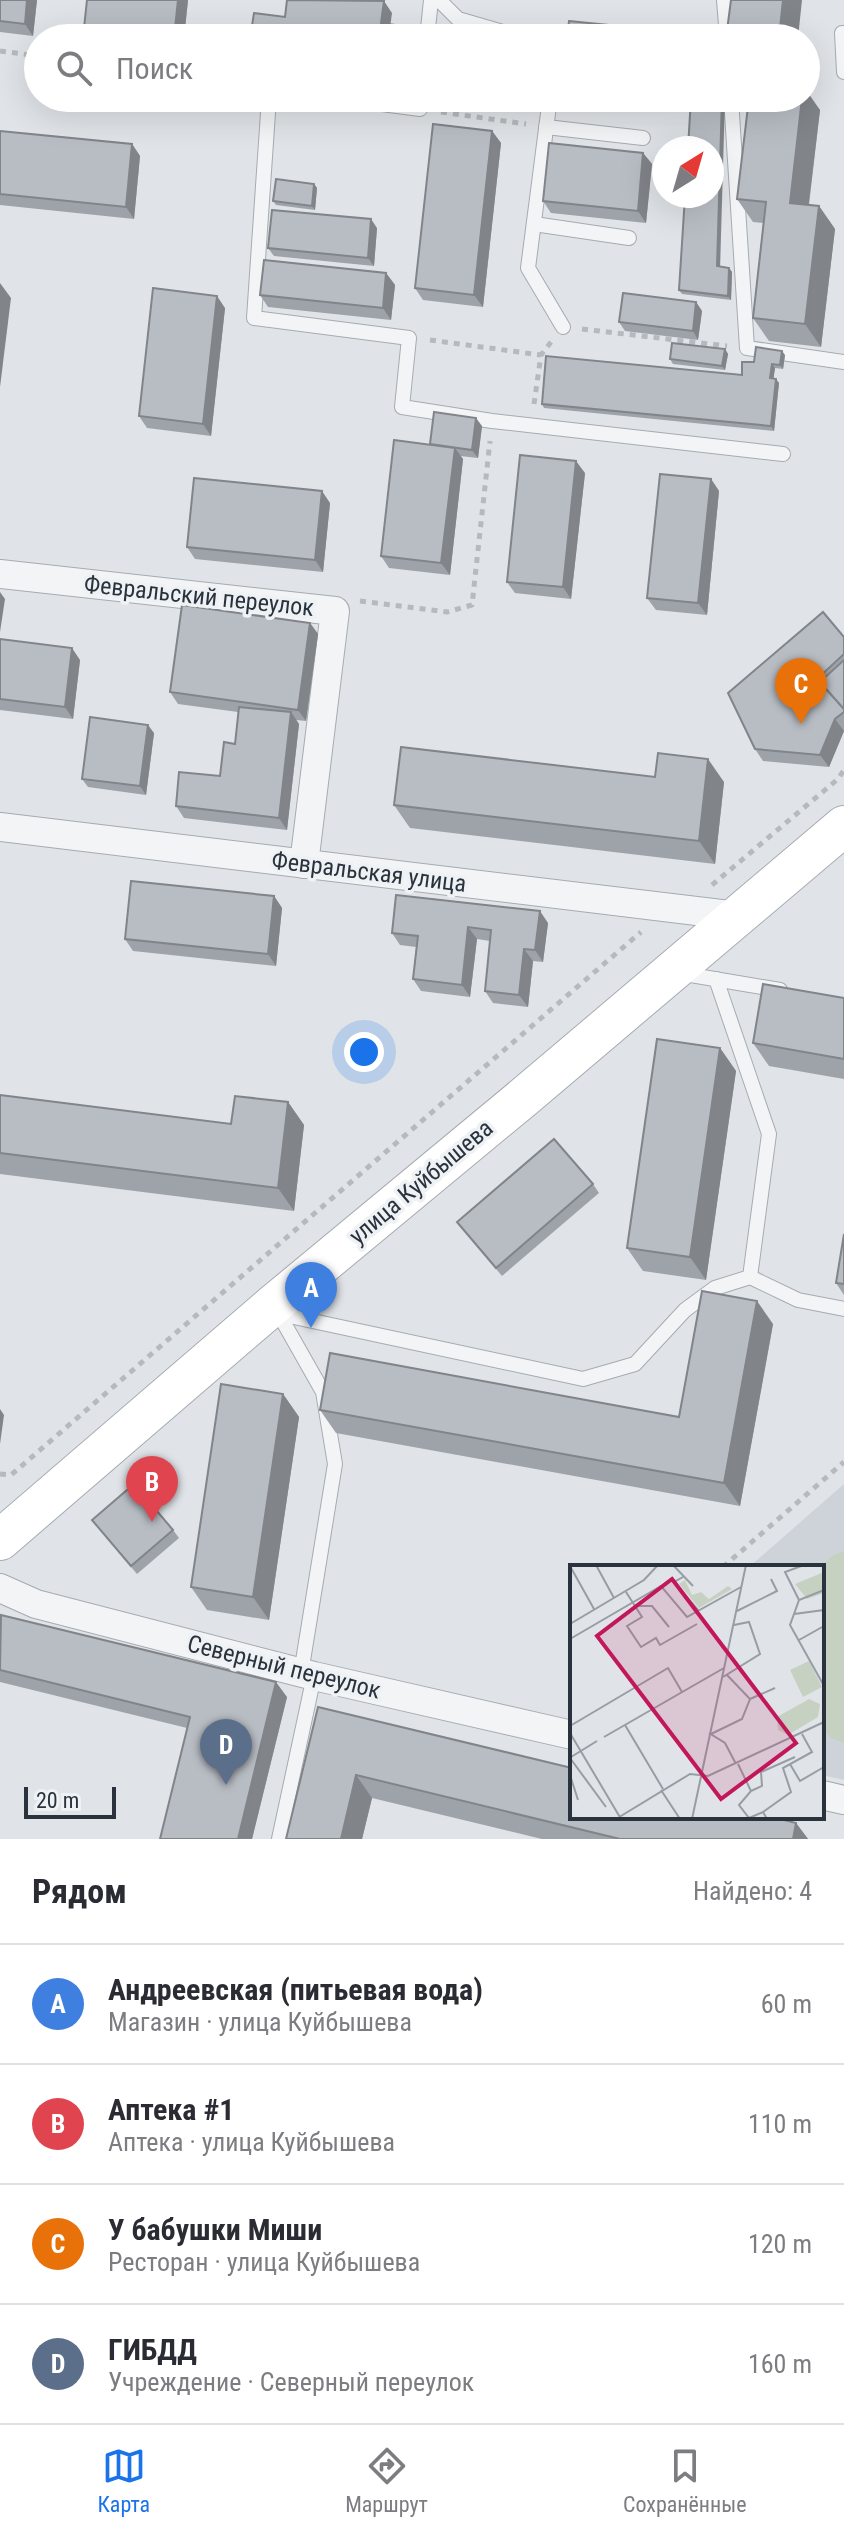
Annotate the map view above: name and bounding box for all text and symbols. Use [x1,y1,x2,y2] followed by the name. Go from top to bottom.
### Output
[24,24,820,112] search box
[52,46,96,90] icon: search
[116,51,193,86] text: Поиск
[652,136,724,208] north arrow
[83,570,316,622] street label: Февральский переулок
[775,658,827,724] pin: C
[270,846,468,898] street label: Февральская улица
[344,1032,384,1072] your location
[344,1114,498,1250] street label: улица Куйбышева
[285,1262,337,1328] pin: A
[126,1456,178,1522] pin: B
[570,1565,824,1819] inset map
[185,1629,384,1705] street label: Северный переулок
[200,1719,252,1785] pin: D
[24,1783,116,1819] scale bar
[36,1788,79,1813] text: 20 m
[32,1871,127,1911] text: Рядом
[693,1876,812,1906] text: Найдено: 4
[108,1972,483,2007] text: Андреевская (питьевая вода)
[50,1989,66,2019] text: A
[761,1989,812,2019] text: 60 m
[108,2007,412,2037] text: Магазин · улица Куйбышева
[108,2092,234,2127] text: Аптека #1
[51,2109,65,2139] text: B
[748,2109,812,2139] text: 110 m
[108,2127,395,2157] text: Аптека · улица Куйбышева
[108,2212,322,2247] text: У бабушки Миши
[51,2229,65,2259] text: C
[748,2229,812,2259] text: 120 m
[108,2247,420,2277] text: Ресторан · улица Куйбышева
[108,2332,197,2367] text: ГИБДД
[51,2349,65,2379] text: D
[748,2349,812,2379] text: 160 m
[108,2367,474,2397] text: Учреждение · Северный переулок
[98,2444,150,2517] tab: Карта
[345,2444,428,2517] tab: Маршрут
[623,2444,746,2517] tab: Сохранённые

